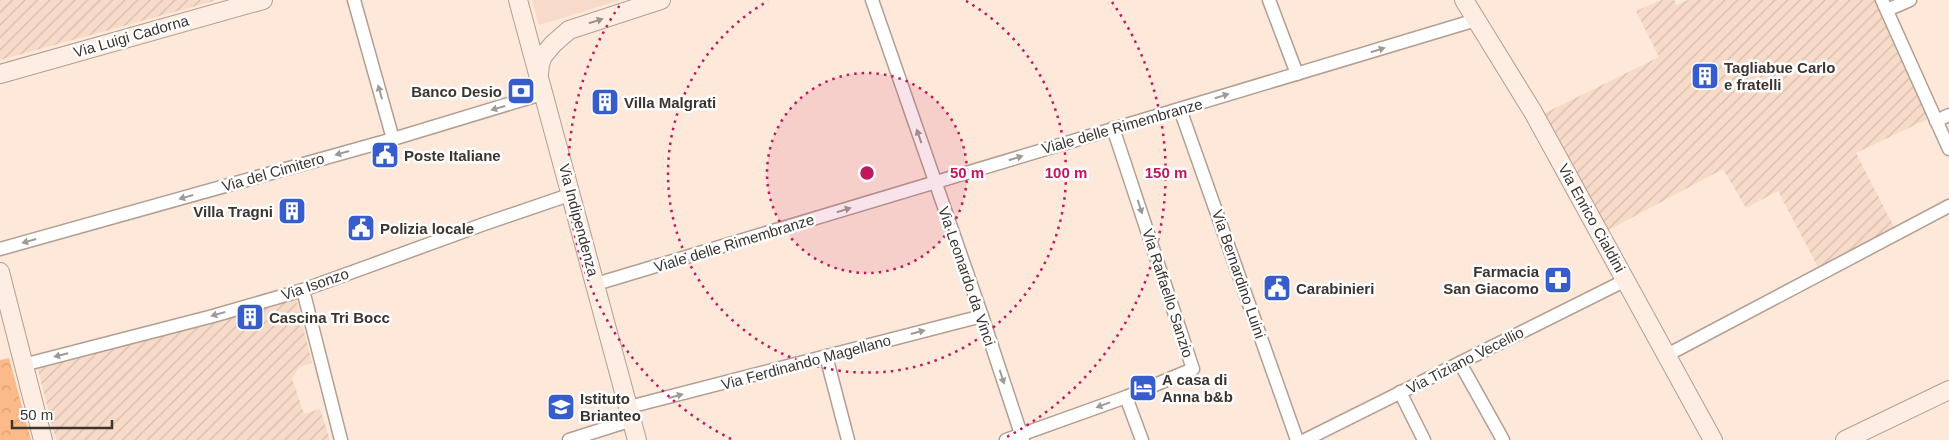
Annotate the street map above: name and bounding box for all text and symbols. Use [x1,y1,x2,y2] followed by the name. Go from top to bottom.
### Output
[71,11,191,61] street label: Via Luigi Cadorna
[588,17,603,25] one-way arrow
[1371,45,1386,53] one-way arrow
[1724,59,1835,93] place label: Tagliabue Carlo e fratelli
[1690,61,1720,91] building icon: Tagliabue Carlo e fratelli
[506,76,536,106] bank icon: Banco Desio
[411,83,502,100] place label: Banco Desio
[376,84,384,99] one-way arrow
[590,87,620,117] building icon: Villa Malgrati
[1215,92,1230,100] one-way arrow
[624,94,716,111] place label: Villa Malgrati
[1040,95,1204,157] street label: Viale delle Rimembranze
[491,104,506,112] one-way arrow
[914,129,922,144] one-way arrow
[370,140,400,170] public building icon: Poste Italiane
[404,147,501,164] place label: Poste Italiane
[220,149,326,195] street label: Via del Cimitero
[335,149,350,157] one-way arrow
[1009,153,1024,161] one-way arrow
[1555,161,1629,275] street label: Via Enrico Cialdini
[556,162,602,279] street label: Via Indipendenza
[858,164,876,182] centre of rings
[950,164,984,181] text: 50 m
[1045,164,1087,181] text: 100 m
[1145,164,1187,181] text: 150 m
[178,193,193,201] one-way arrow
[277,196,307,226] building icon: Villa Tragni
[1136,200,1144,215] one-way arrow
[193,203,273,220] place label: Villa Tragni
[935,204,999,348] street label: Via Leonardo da Vinci
[836,205,851,213] one-way arrow
[1209,207,1269,341] street label: Via Bernardino Luini
[652,211,816,275] street label: Viale delle Rimembranze
[346,213,376,243] public building icon: Polizia locale
[380,220,474,237] place label: Polizia locale
[1139,226,1197,360] street label: Via Raffaello Sanzio
[22,237,37,245] one-way arrow
[1443,263,1540,297] place label: Farmacia San Giacomo
[279,265,351,303] street label: Via Isonzo
[1543,265,1573,295] pharmacy icon: Farmacia San Giacomo
[1262,273,1292,303] public building icon: Carabinieri
[1296,280,1374,297] place label: Carabinieri
[235,302,265,332] building icon: Cascina Tri Bocc
[269,309,390,326] place label: Cascina Tri Bocc
[210,311,225,319] one-way arrow
[1404,323,1526,397] street label: Via Tiziano Vecellio
[911,328,926,336] one-way arrow
[719,331,893,393] street label: Via Ferdinando Magellano
[53,351,68,359] one-way arrow
[999,370,1006,385] one-way arrow
[1162,371,1233,405] place label: A casa di Anna b&b
[1128,373,1158,403] hotel icon: A casa di Anna b&b
[580,390,641,424] place label: Istituto Brianteo
[546,392,576,422] school or university icon: Istituto Brianteo
[669,392,684,400] one-way arrow
[12,398,112,430] scale bar
[1096,402,1110,410] one-way arrow
[20,406,53,423] text: 50 m

